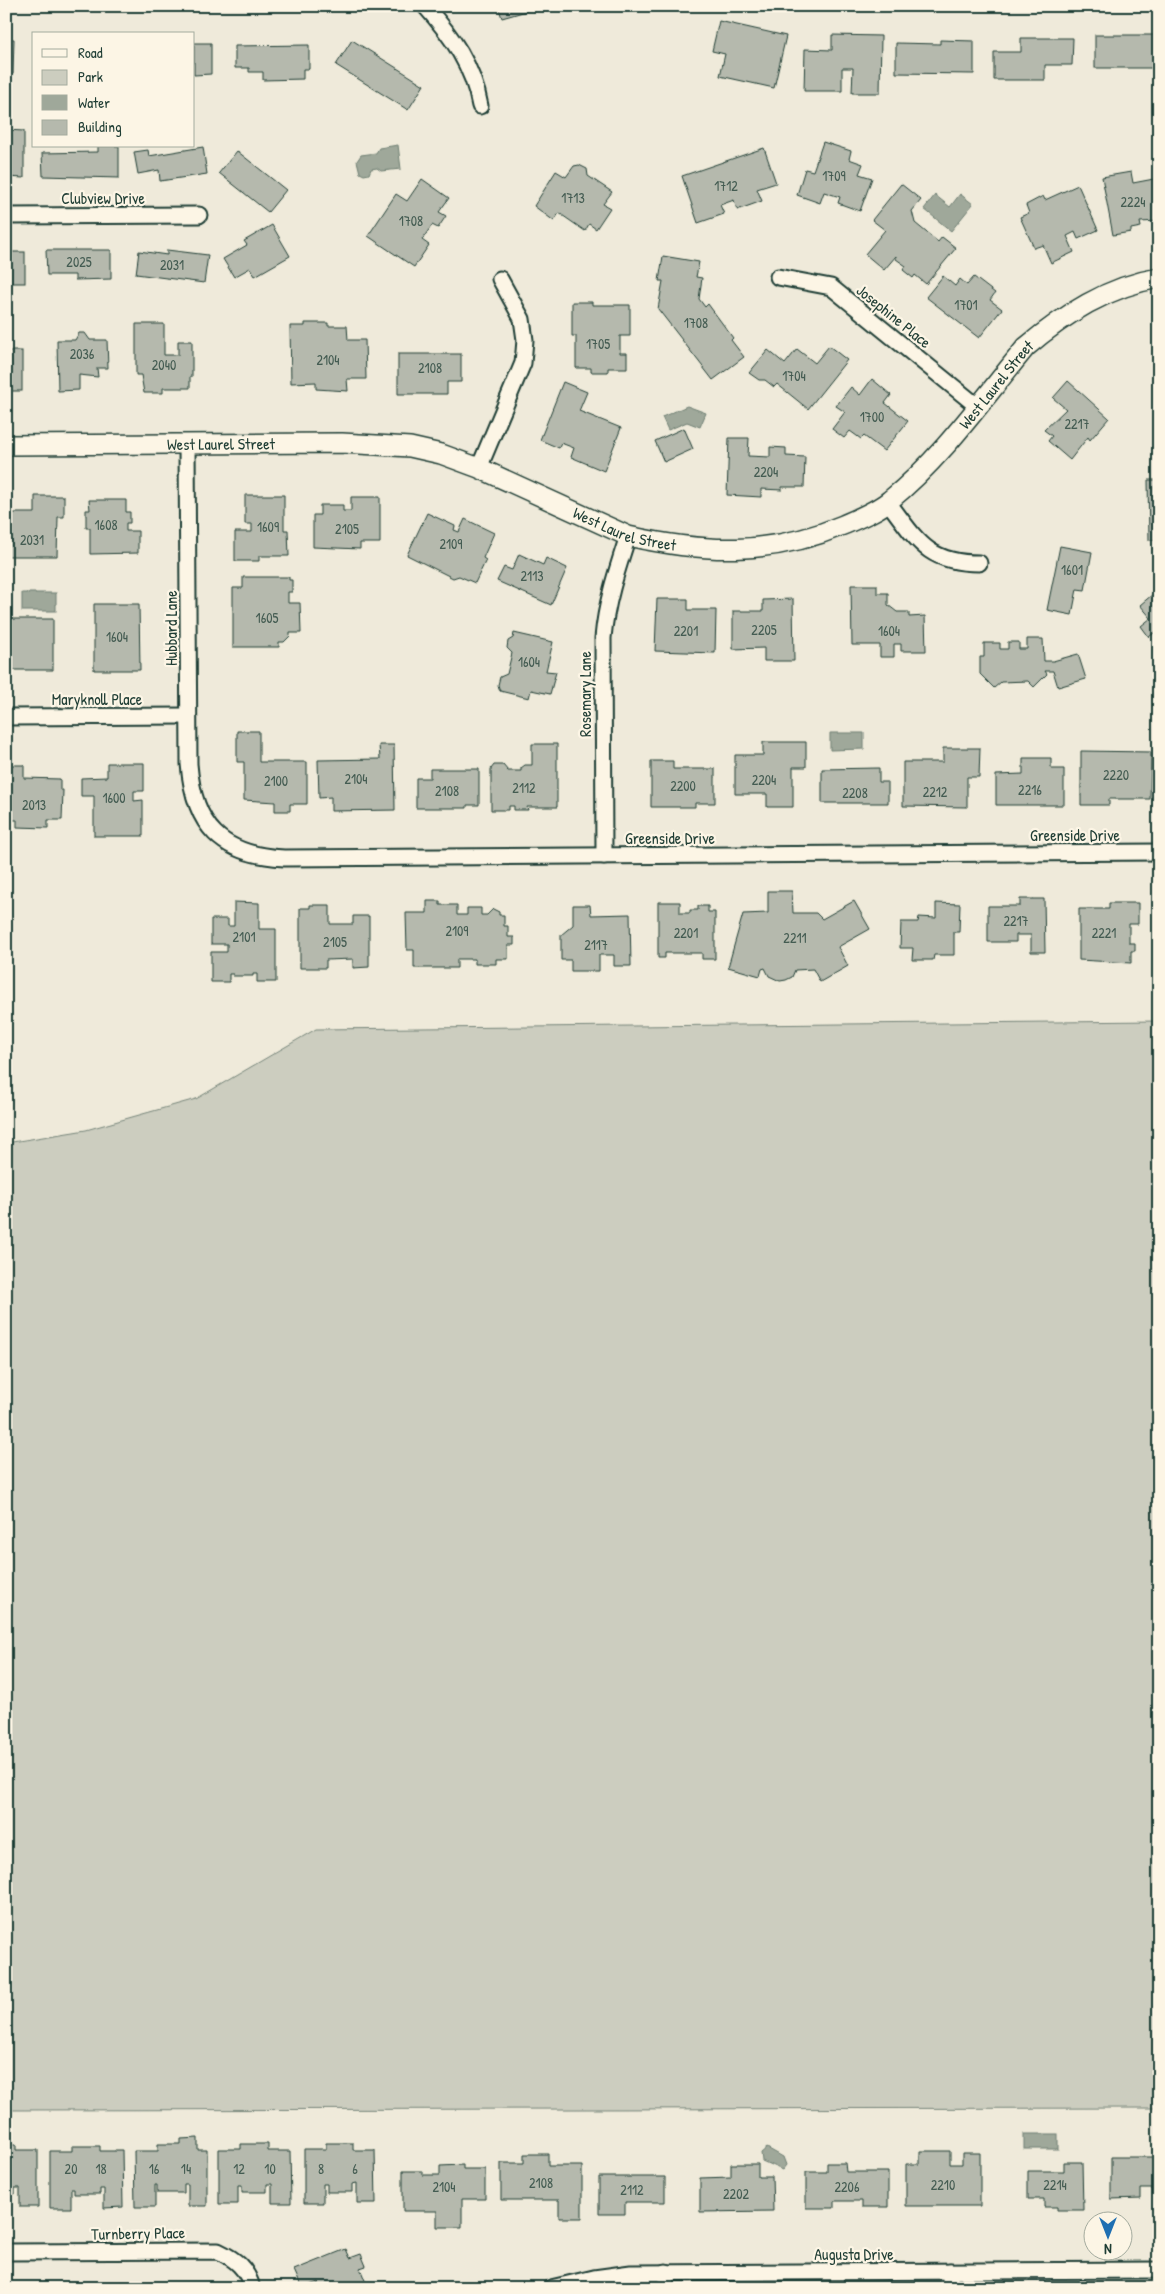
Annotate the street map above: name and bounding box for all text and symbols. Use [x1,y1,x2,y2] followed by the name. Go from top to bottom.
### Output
[32,32,195,148] legend
[78,42,103,63] text: Road
[78,66,103,87] text: Park
[78,92,110,113] text: Water
[78,116,122,137] text: Building
[822,166,846,185] house number: 1709
[714,176,738,195] house number: 1712
[61,187,145,209] street label: Clubview Drive
[561,188,585,207] house number: 1713
[1121,192,1145,211] house number: 2224
[399,211,423,230] house number: 1708
[66,252,92,271] house number: 2025
[160,255,184,274] house number: 2031
[852,279,936,353] street label: Josephine Place
[954,295,978,314] house number: 1701
[684,313,708,332] house number: 1708
[586,334,610,353] house number: 1705
[954,334,1038,433] street label: West Laurel Street
[70,344,95,363] house number: 2036
[316,350,340,369] house number: 2104
[152,355,176,374] house number: 2040
[418,358,442,377] house number: 2108
[782,366,806,385] house number: 1704
[860,407,884,426] house number: 1700
[1064,414,1090,433] house number: 2217
[167,432,276,455] street label: West Laurel Street
[754,462,778,481] house number: 2204
[570,501,678,556] street label: West Laurel Street
[94,515,118,534] house number: 1608
[257,517,279,536] house number: 1609
[335,519,359,538] house number: 2105
[20,530,44,549] house number: 2031
[439,534,463,553] house number: 2109
[1061,560,1083,579] house number: 1601
[521,566,544,585] house number: 2113
[160,590,182,666] street label: Hubbard Lane
[256,608,279,627] house number: 1605
[751,620,777,639] house number: 2205
[674,621,698,640] house number: 2201
[878,621,900,640] house number: 1604
[106,627,128,646] house number: 1604
[574,650,596,737] street label: Rosemary Lane
[518,652,540,671] house number: 1604
[52,688,143,710] street label: Maryknoll Place
[1103,765,1129,784] house number: 2220
[344,769,368,788] house number: 2104
[752,770,776,789] house number: 2204
[264,771,288,790] house number: 2100
[670,776,696,795] house number: 2200
[512,778,536,797] house number: 2112
[1018,780,1042,799] house number: 2216
[435,781,459,800] house number: 2108
[923,782,948,801] house number: 2212
[842,783,868,802] house number: 2208
[102,788,126,807] house number: 1600
[22,795,46,814] house number: 2013
[1030,824,1121,846] street label: Greenside Drive
[625,827,716,849] street label: Greenside Drive
[1003,911,1029,930] house number: 2217
[445,921,469,940] house number: 2109
[674,923,698,942] house number: 2201
[1092,923,1116,942] house number: 2221
[233,927,256,946] house number: 2101
[783,928,807,947] house number: 2211
[323,932,347,951] house number: 2105
[584,935,608,954] house number: 2117
[65,2159,77,2178] house number: 20
[95,2159,107,2178] house number: 18
[149,2159,160,2178] house number: 16
[181,2159,191,2178] house number: 14
[233,2159,245,2178] house number: 12
[264,2159,276,2178] house number: 10
[318,2159,324,2178] house number: 8
[352,2159,358,2178] house number: 6
[529,2173,553,2192] house number: 2108
[931,2175,955,2194] house number: 2210
[1043,2175,1067,2194] house number: 2214
[432,2177,456,2196] house number: 2104
[835,2177,860,2196] house number: 2206
[620,2180,644,2199] house number: 2112
[723,2184,749,2203] house number: 2202
[1082,2212,1132,2262] north arrow
[91,2221,186,2245] street label: Turnberry Place
[1104,2240,1112,2259] text: N
[814,2243,894,2265] street label: Augusta Drive

